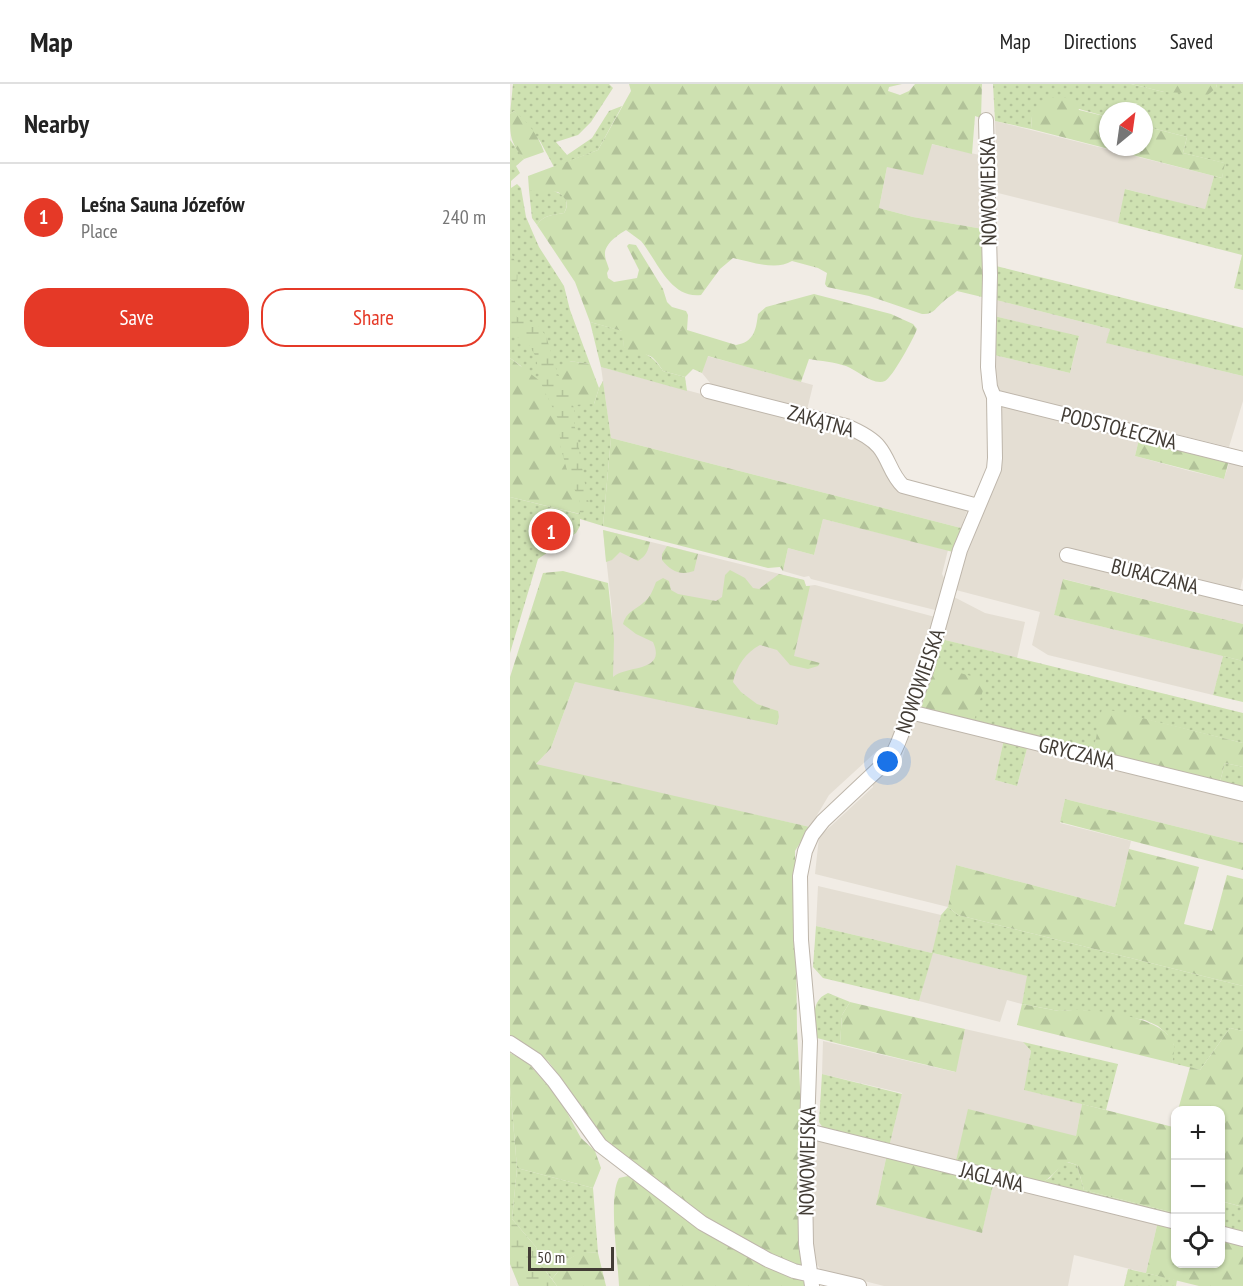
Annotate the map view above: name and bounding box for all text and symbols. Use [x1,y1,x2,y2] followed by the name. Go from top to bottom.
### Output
[30,23,73,60] text: Map
[1000,28,1031,55] text: Map
[1064,28,1137,55] text: Directions
[1170,28,1213,55] text: Saved
[1099,102,1153,156] north arrow
[24,107,89,140] text: Nearby
[974,136,1002,246] street label: NOWOWIEJSKA
[81,190,245,218] text: Leśna Sauna Józefów
[39,204,48,230] text: 1
[442,204,486,230] text: 240 m
[81,218,118,244] text: Place
[24,288,249,347] button: Save
[261,288,486,347] button: Share
[785,399,857,443] street label: ZAKĄTNA
[1058,401,1180,455] street label: PODSTOŁECZNA
[532,508,570,554] pin: 1
[1109,552,1202,600] street label: BURACZANA
[889,625,951,737] street label: NOWOWIEJSKA
[1036,731,1118,775] street label: GRYCZANA
[873,747,902,776] your location
[793,1106,821,1216] street label: NOWOWIEJSKA
[1171,1106,1225,1268] map controls
[1171,1106,1225,1160] button: +
[956,1156,1027,1198] street label: JAGLANA
[1171,1160,1225,1214] button: −
[1171,1214,1225,1268] button: locate
[528,1244,614,1272] scale bar
[537,1247,565,1267] text: 50 m

